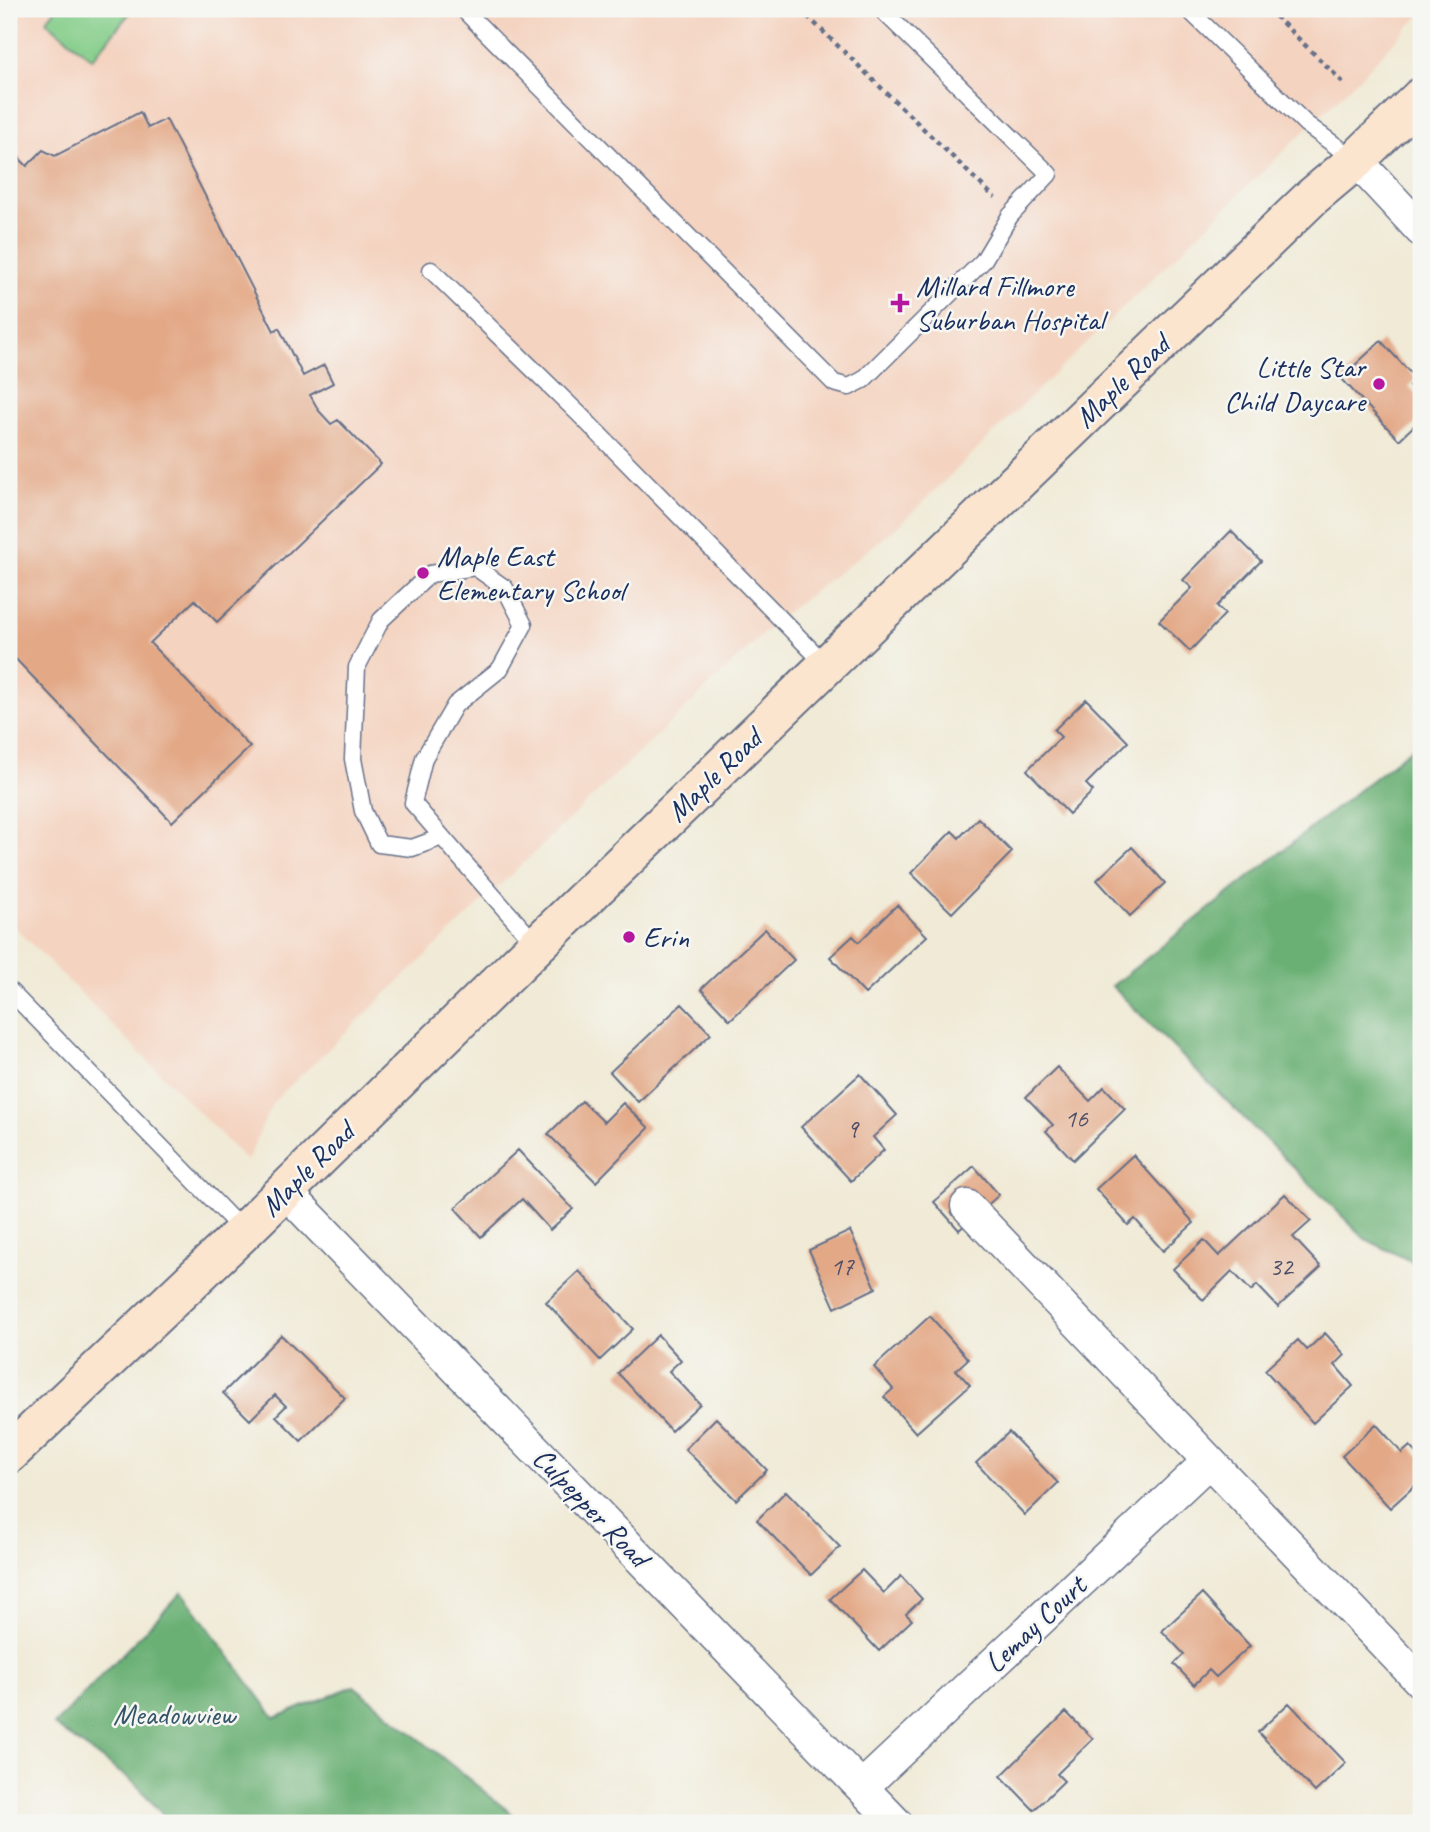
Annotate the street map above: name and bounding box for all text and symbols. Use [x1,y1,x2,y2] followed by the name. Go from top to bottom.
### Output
[916,267,1109,339] place label: Millard Fillmore Suburban Hospital
[890,293,910,313] marker: Millard Fillmore Suburban Hospital
[1066,323,1181,436] street label: Maple Road
[1224,348,1367,420] place label: Little Star Child Daycare
[1371,376,1387,392] marker: Little Star Child Daycare
[437,537,629,609] place label: Maple East Elementary School
[415,565,431,581] marker: Maple East Elementary School
[658,717,773,830] street label: Maple Road
[643,918,689,956] place label: Erin
[621,929,637,945] marker: Erin
[1064,1102,1089,1135] house number: 16
[252,1111,365,1224] street label: Maple Road
[846,1112,860,1145] house number: 9
[830,1250,855,1283] house number: 17
[1269,1250,1295,1283] house number: 32
[524,1439,660,1578] street label: Culpepper Road
[976,1565,1096,1681] street label: Lemay Court
[113,1695,238,1733] park label: Meadowview

